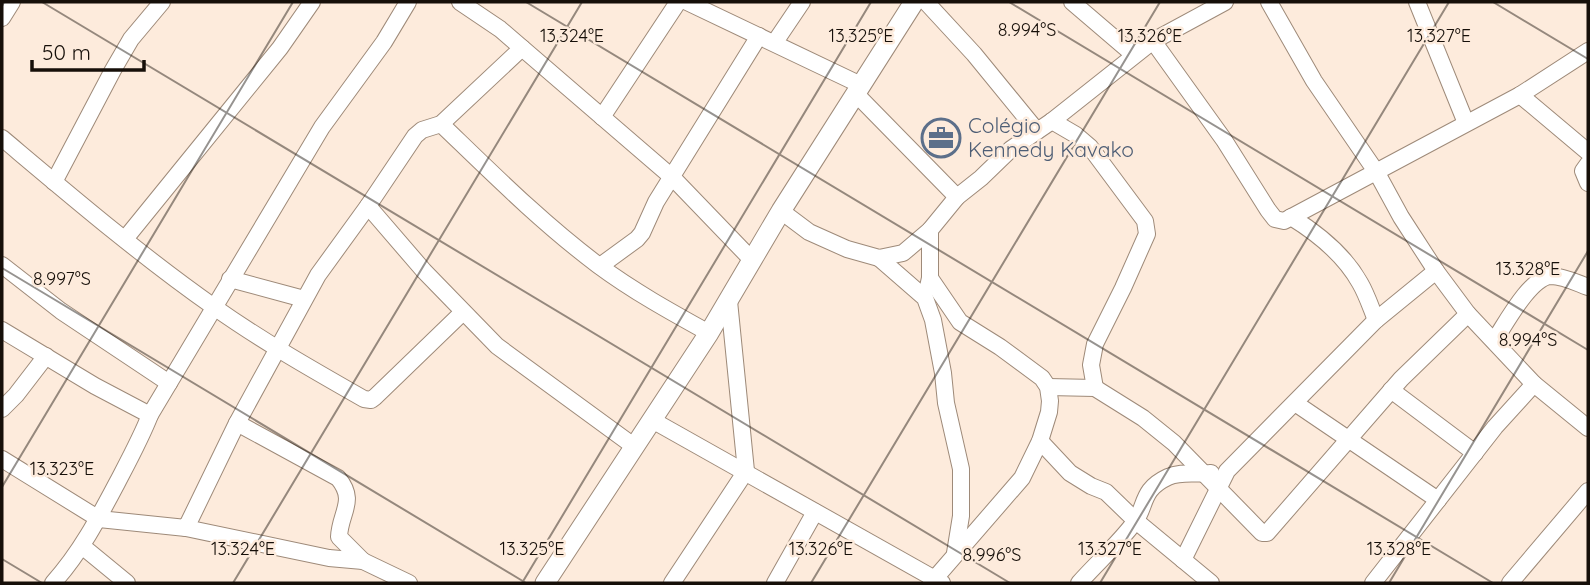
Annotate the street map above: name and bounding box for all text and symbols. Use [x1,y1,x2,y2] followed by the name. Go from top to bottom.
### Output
[998,18,1056,41] text: 8.994°S
[540,24,604,47] text: 13.324°E
[829,24,893,47] text: 13.325°E
[1118,24,1182,47] text: 13.326°E
[1407,24,1471,47] text: 13.327°E
[32,28,144,72] scale bar
[42,39,91,65] text: 50 m
[968,112,1134,162] place label: Colégio Kennedy Kavako
[920,117,962,159] office icon: Colégio Kennedy Kavako
[1496,257,1560,280] text: 13.328°E
[33,267,91,290] text: 8.997°S
[1499,328,1557,351] text: 8.994°S
[30,457,94,480] text: 13.323°E
[211,537,275,560] text: 13.324°E
[500,537,564,560] text: 13.325°E
[789,537,853,560] text: 13.326°E
[1078,537,1142,560] text: 13.327°E
[1367,537,1431,560] text: 13.328°E
[963,543,1021,566] text: 8.996°S

